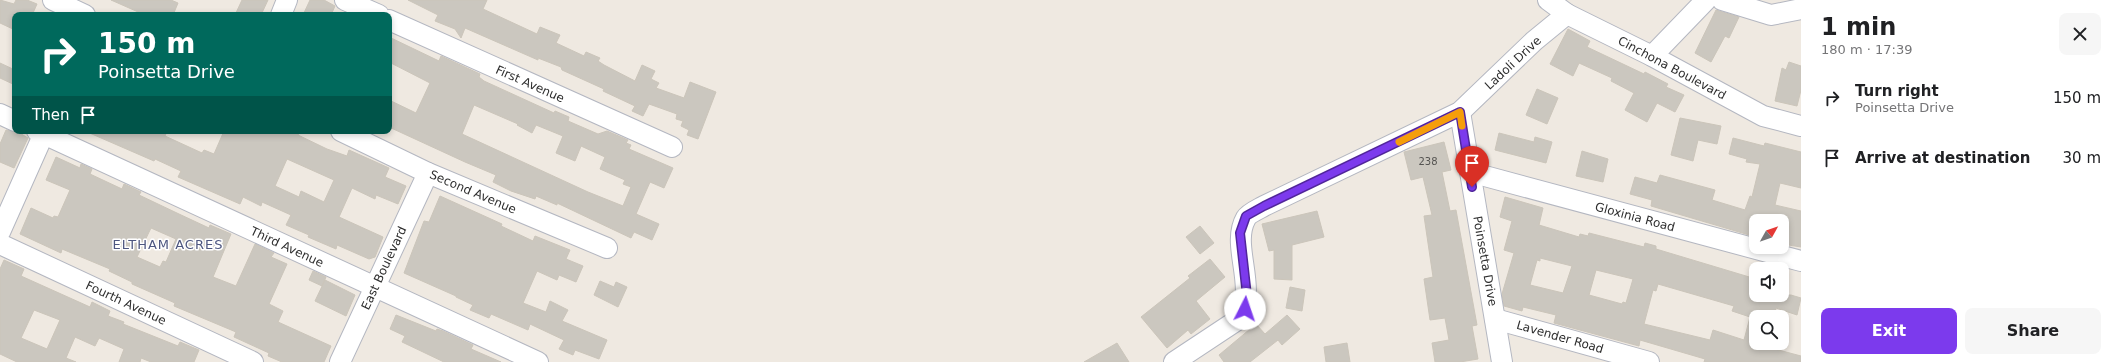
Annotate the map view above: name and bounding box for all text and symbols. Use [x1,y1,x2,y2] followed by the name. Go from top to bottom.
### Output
[1821,13,1896,41] text: 1 min
[2059,13,2101,55] button: close
[98,27,195,60] text: 150 m
[32,28,84,80] icon: right
[1482,34,1544,92] street label: Ladoli Drive
[1616,34,1728,102] street label: Cinchona Boulevard
[1821,42,1912,57] text: 180 m · 17:39
[98,61,235,82] text: Poinsetta Drive
[494,63,566,105] street label: First Avenue
[1855,82,1939,100] text: Turn right
[1821,87,1843,109] icon: right
[2053,89,2101,107] text: 150 m
[1855,100,1954,115] text: Poinsetta Drive
[77,104,99,126] icon: arrive
[32,106,69,124] text: Then
[1455,146,1489,187] pin
[1821,147,1843,169] icon: arrive
[1855,149,2030,167] text: Arrive at destination
[2063,149,2101,167] text: 30 m
[1461,152,1483,174] icon: arrive
[1418,156,1438,167] house number: 238
[428,167,518,217] street label: Second Avenue
[1593,200,1677,234] street label: Gloxinia Road
[1749,214,1789,254] north arrow
[1749,214,1789,350] map controls
[1470,215,1500,307] street label: Poinsetta Drive
[247,224,326,270] street label: Third Avenue
[359,224,409,312] street label: East Boulevard
[113,237,223,252] district label: ELTHAM ACRES
[1749,262,1789,302] button: sound
[84,278,168,328] street label: Fourth Avenue
[1224,288,1266,330] position arrow
[1821,308,1957,354] button: Exit
[1965,308,2101,354] button: Share
[1749,310,1789,350] button: search
[1515,318,1605,356] street label: Lavender Road

